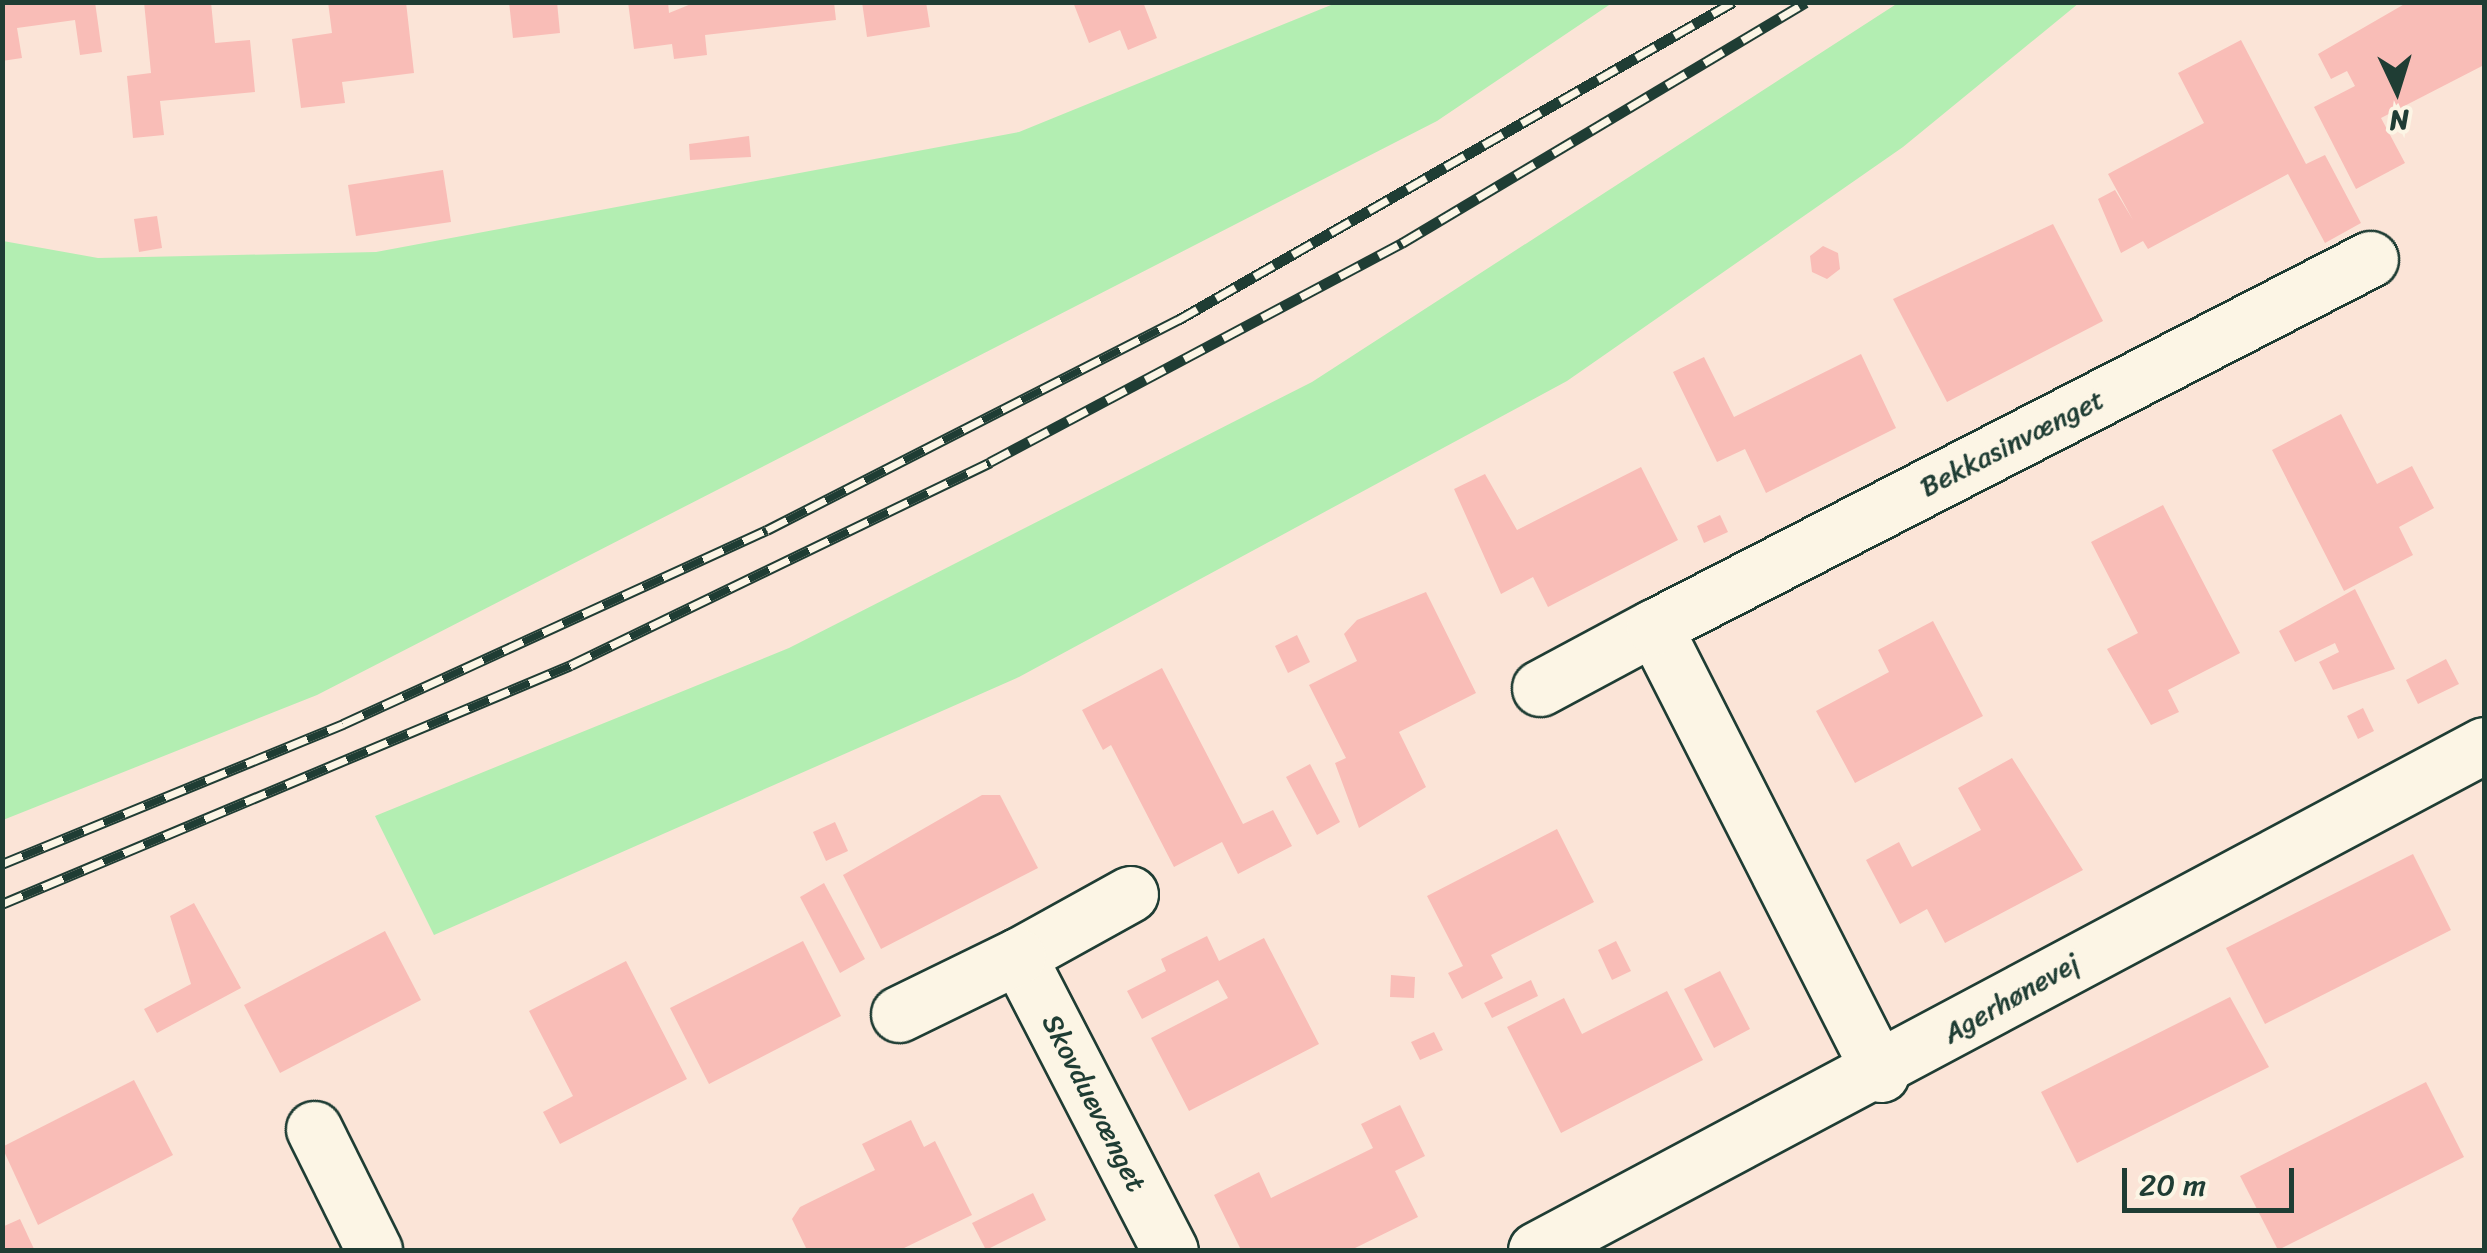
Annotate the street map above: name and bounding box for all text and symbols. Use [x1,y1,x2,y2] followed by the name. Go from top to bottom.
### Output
[2347,40,2447,140] north arrow
[2388,95,2411,146] text: N
[1914,382,2110,504] street label: Bekkasinvænget
[1937,946,2085,1050] street label: Agerhønevej
[1035,1009,1153,1197] street label: Skovduevænget
[2127,1148,2300,1210] scale bar
[2139,1158,2206,1212] text: 20 m

